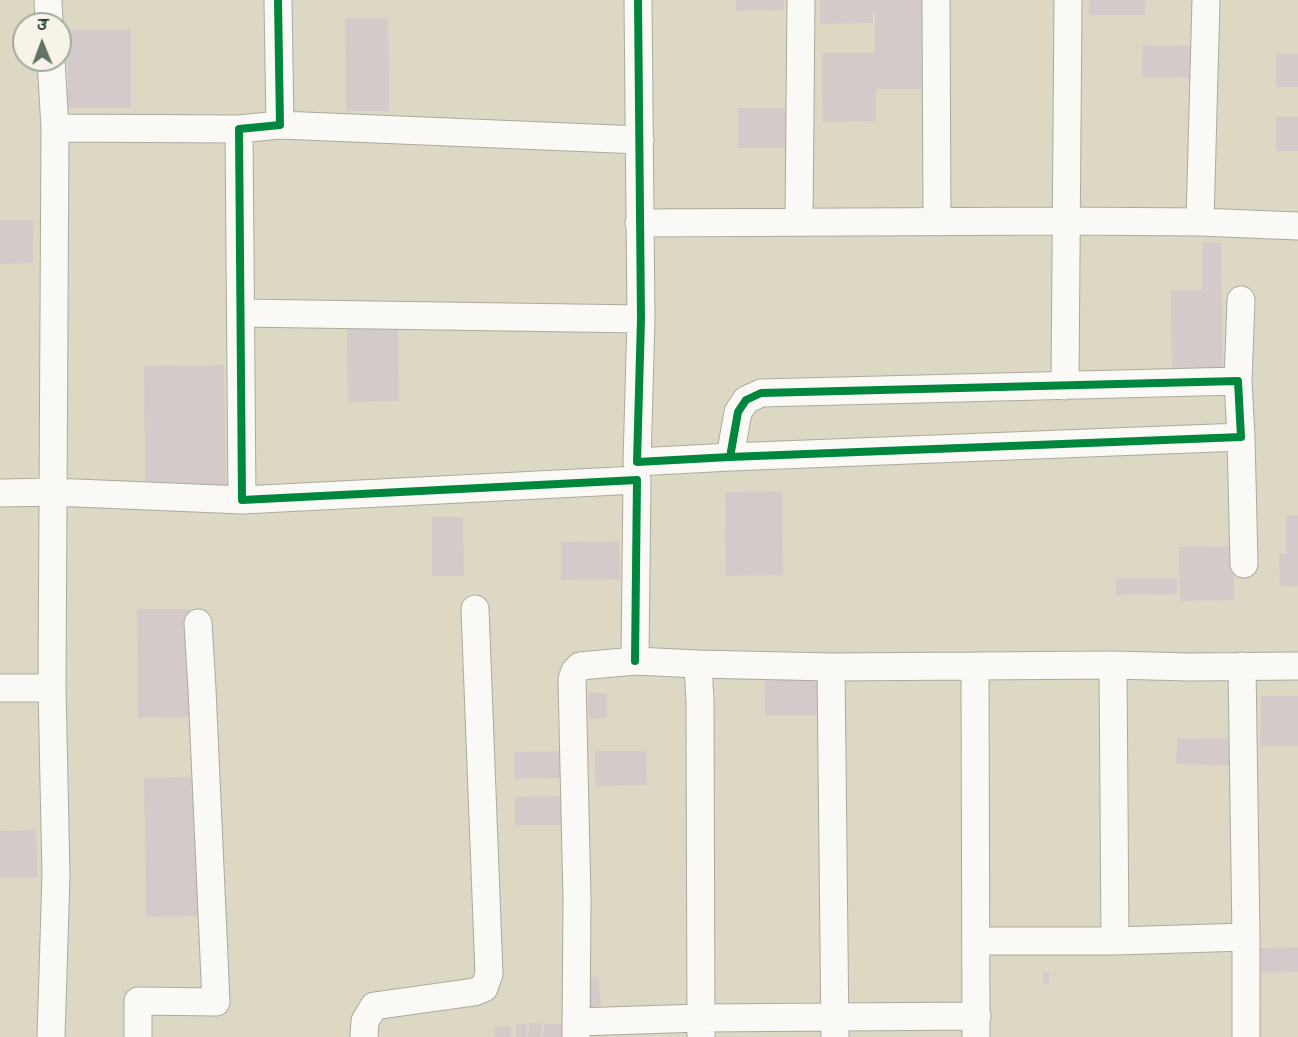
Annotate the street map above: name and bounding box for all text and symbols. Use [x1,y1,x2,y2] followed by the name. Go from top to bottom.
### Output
[12,12,72,72] north arrow
[36,13,47,38] text: उ

